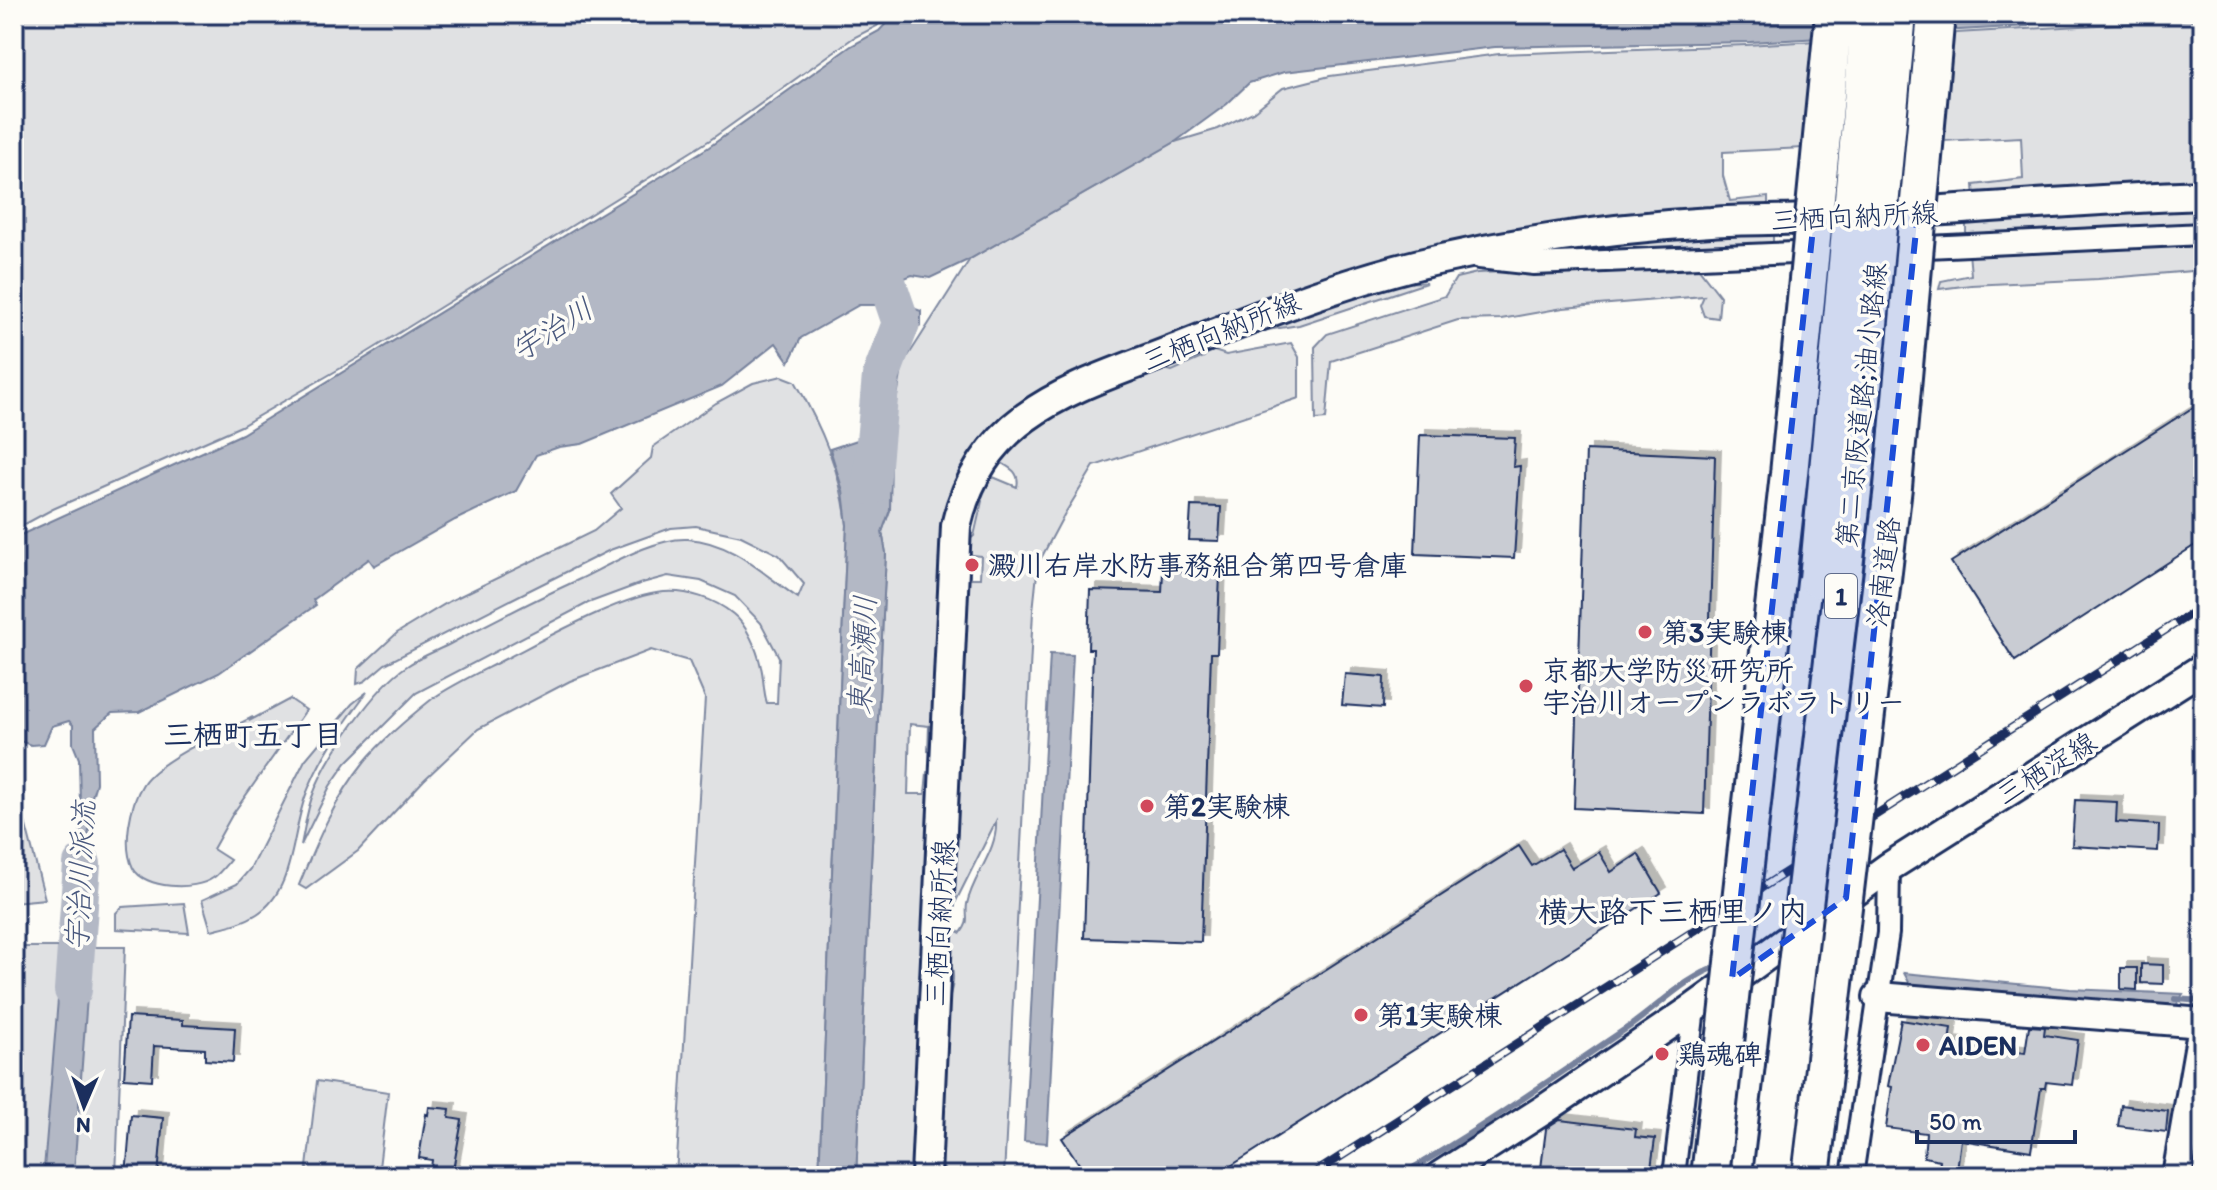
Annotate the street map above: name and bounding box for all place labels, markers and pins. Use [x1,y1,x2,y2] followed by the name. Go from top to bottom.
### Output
[988,548,1408,582] place label: 澱川右岸水防事務組合第四号倉庫
[963,556,981,574] marker: 澱川右岸水防事務組合第四号倉庫
[1661,615,1788,649] place label: 第3実験棟
[1636,623,1654,641] marker: 第3実験棟
[1542,653,1905,719] place label: 京都大学防災研究所 宇治川オープンラボラトリー
[1517,677,1535,695] marker: 京都大学防災研究所 宇治川オープンラボラトリー
[1163,789,1290,823] place label: 第2実験棟
[1138,797,1156,815] marker: 第2実験棟
[1377,998,1502,1032] place label: 第1実験棟
[1352,1006,1370,1024] marker: 第1実験棟
[1938,1028,2017,1062] place label: AIDEN
[1914,1036,1932,1054] marker: AIDEN
[1678,1037,1762,1071] place label: 鶏魂碑
[1653,1045,1671,1063] marker: 鶏魂碑

